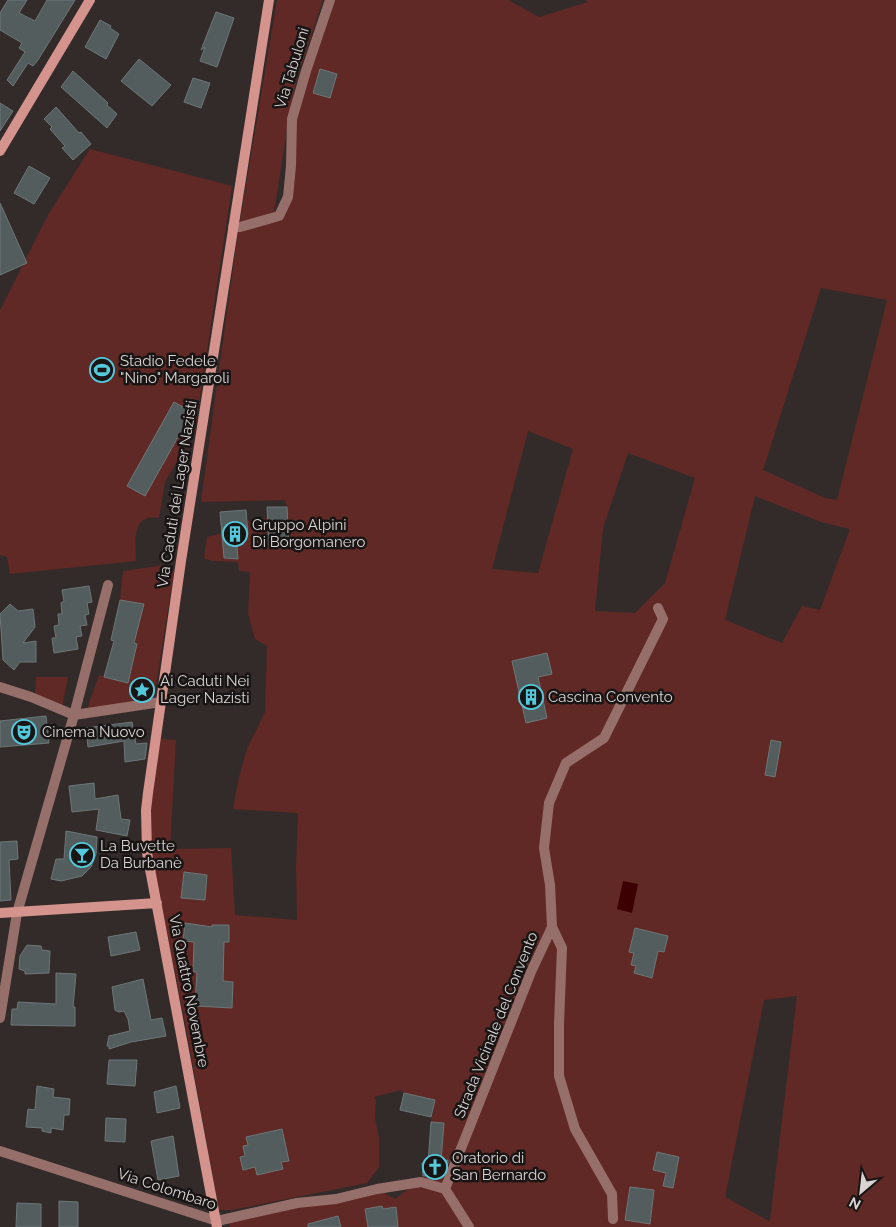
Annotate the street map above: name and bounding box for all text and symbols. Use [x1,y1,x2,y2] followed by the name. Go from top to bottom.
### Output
[271,25,313,111] street label: Via Tabuloni
[120,352,230,387] place label: Stadio Fedele "Nino" Margaroli
[89,357,115,383] sports icon: Stadio Fedele "Nino" Margaroli
[153,399,201,589] street label: Via Caduti dei Lager Nazisti
[252,516,366,551] place label: Gruppo Alpini Di Borgomanero
[222,521,248,547] building icon: Gruppo Alpini Di Borgomanero
[160,672,250,707] place label: Ai Caduti Nei Lager Nazisti
[129,677,155,703] place icon: Ai Caduti Nei Lager Nazisti
[518,684,544,710] building icon: Cascina Convento
[548,688,673,706] place label: Cascina Convento
[11,719,37,745] theatre icon: Cinema Nuovo
[42,723,145,741] place label: Cinema Nuovo
[100,837,182,872] place label: La Buvette Da Burbanè
[69,842,95,868] bar icon: La Buvette Da Burbanè
[165,913,213,1069] street label: Via Quattro Novembre
[450,929,542,1121] street label: Strada Vicinale del Convento
[452,1149,546,1184] place label: Oratorio di San Bernardo
[422,1154,448,1180] church icon: Oratorio di San Bernardo
[115,1165,219,1213] street label: Via Colombaro
[836,1167,886,1217] north arrow
[846,1194,863,1213] text: N

